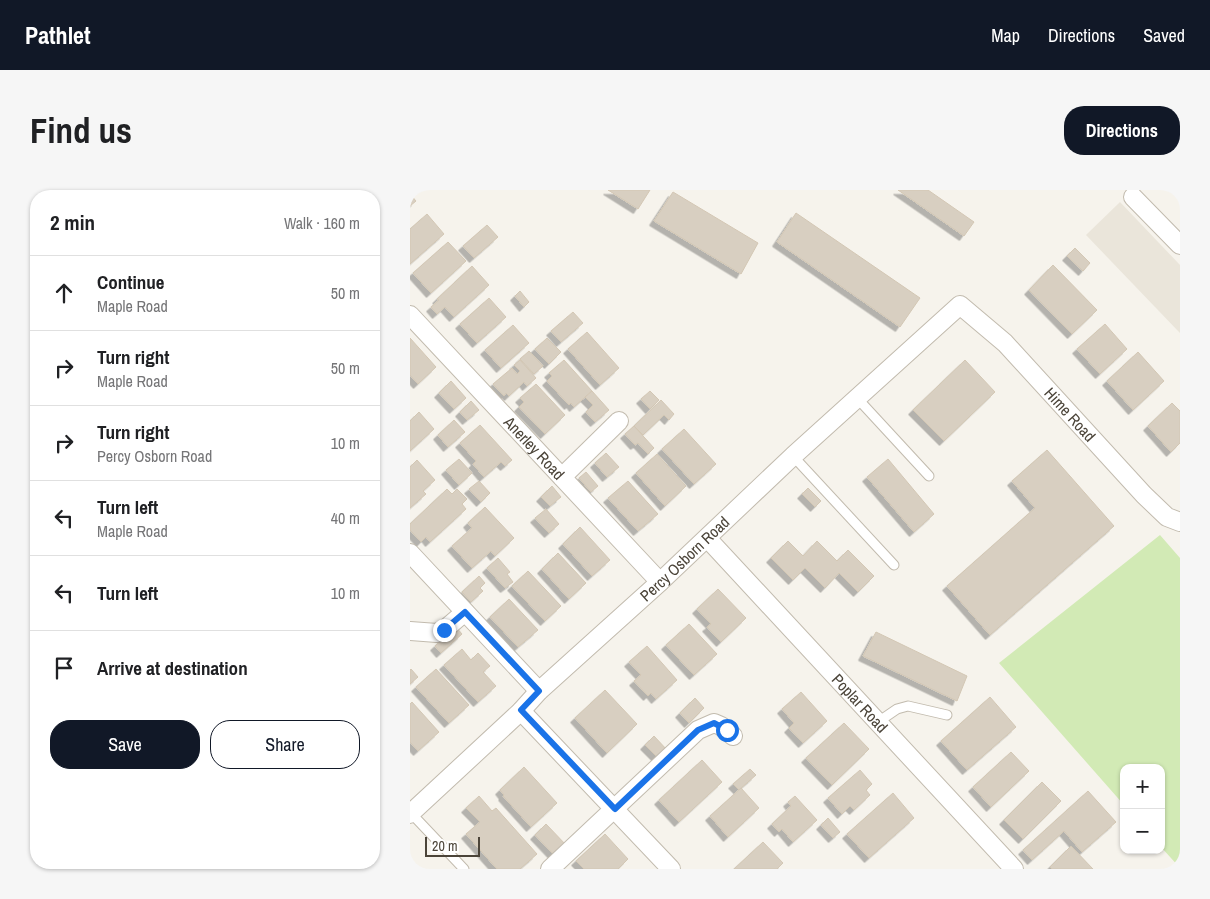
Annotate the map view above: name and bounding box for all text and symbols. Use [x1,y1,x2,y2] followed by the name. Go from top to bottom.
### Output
[25,19,91,51] text: Pathlet
[991,23,1020,48] text: Map
[1048,23,1115,48] text: Directions
[1143,23,1185,48] text: Saved
[1064,106,1180,155] button: Directions
[30,107,132,154] text: Find us
[50,208,95,237] text: 2 min
[284,212,360,234] text: Walk · 160 m
[97,269,165,295] text: Continue
[50,279,78,307] icon: ahead
[331,282,360,304] text: 50 m
[97,295,168,317] text: Maple Road
[97,344,169,370] text: Turn right
[50,354,78,382] icon: right
[331,357,360,379] text: 50 m
[97,370,168,392] text: Maple Road
[1040,382,1101,446] street label: Hime Road
[498,411,570,484] street label: Anerley Road
[97,419,169,445] text: Turn right
[50,429,78,457] icon: right
[331,432,360,454] text: 10 m
[97,445,212,467] text: Percy Osborn Road
[97,494,158,520] text: Turn left
[50,504,78,532] icon: left
[331,507,360,529] text: 40 m
[635,511,734,606] street label: Percy Osborn Road
[97,520,168,542] text: Maple Road
[50,579,78,607] icon: left
[97,580,158,606] text: Turn left
[331,582,360,604] text: 10 m
[433,619,456,642] route end
[50,654,78,682] icon: arrive
[97,655,248,681] text: Arrive at destination
[827,669,893,737] street label: Poplar Road
[716,719,739,742] route start
[50,720,200,769] button: Save
[210,720,360,769] button: Share
[1120,764,1165,854] map controls
[1120,764,1165,809] button: +
[1120,809,1165,854] button: −
[425,834,480,857] scale bar
[432,837,458,855] text: 20 m

